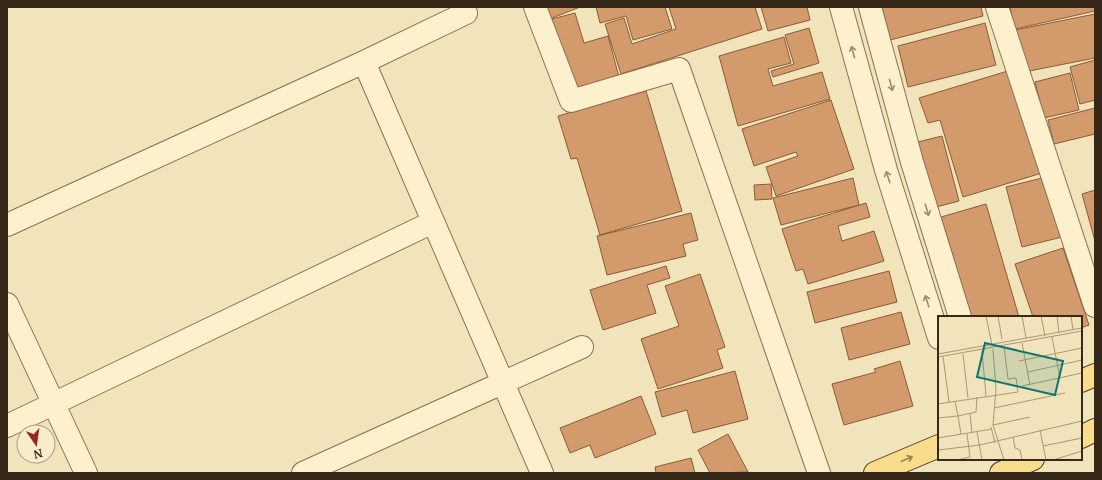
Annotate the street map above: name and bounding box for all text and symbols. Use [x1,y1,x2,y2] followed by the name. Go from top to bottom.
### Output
[849,45,856,58] one-way arrow
[888,78,895,91] one-way arrow
[884,171,891,184] one-way arrow
[924,203,931,216] one-way arrow
[923,294,930,307] one-way arrow
[938,316,1082,460] inset map
[16,424,56,464] north arrow
[32,446,44,462] text: N
[901,455,913,463] one-way arrow

